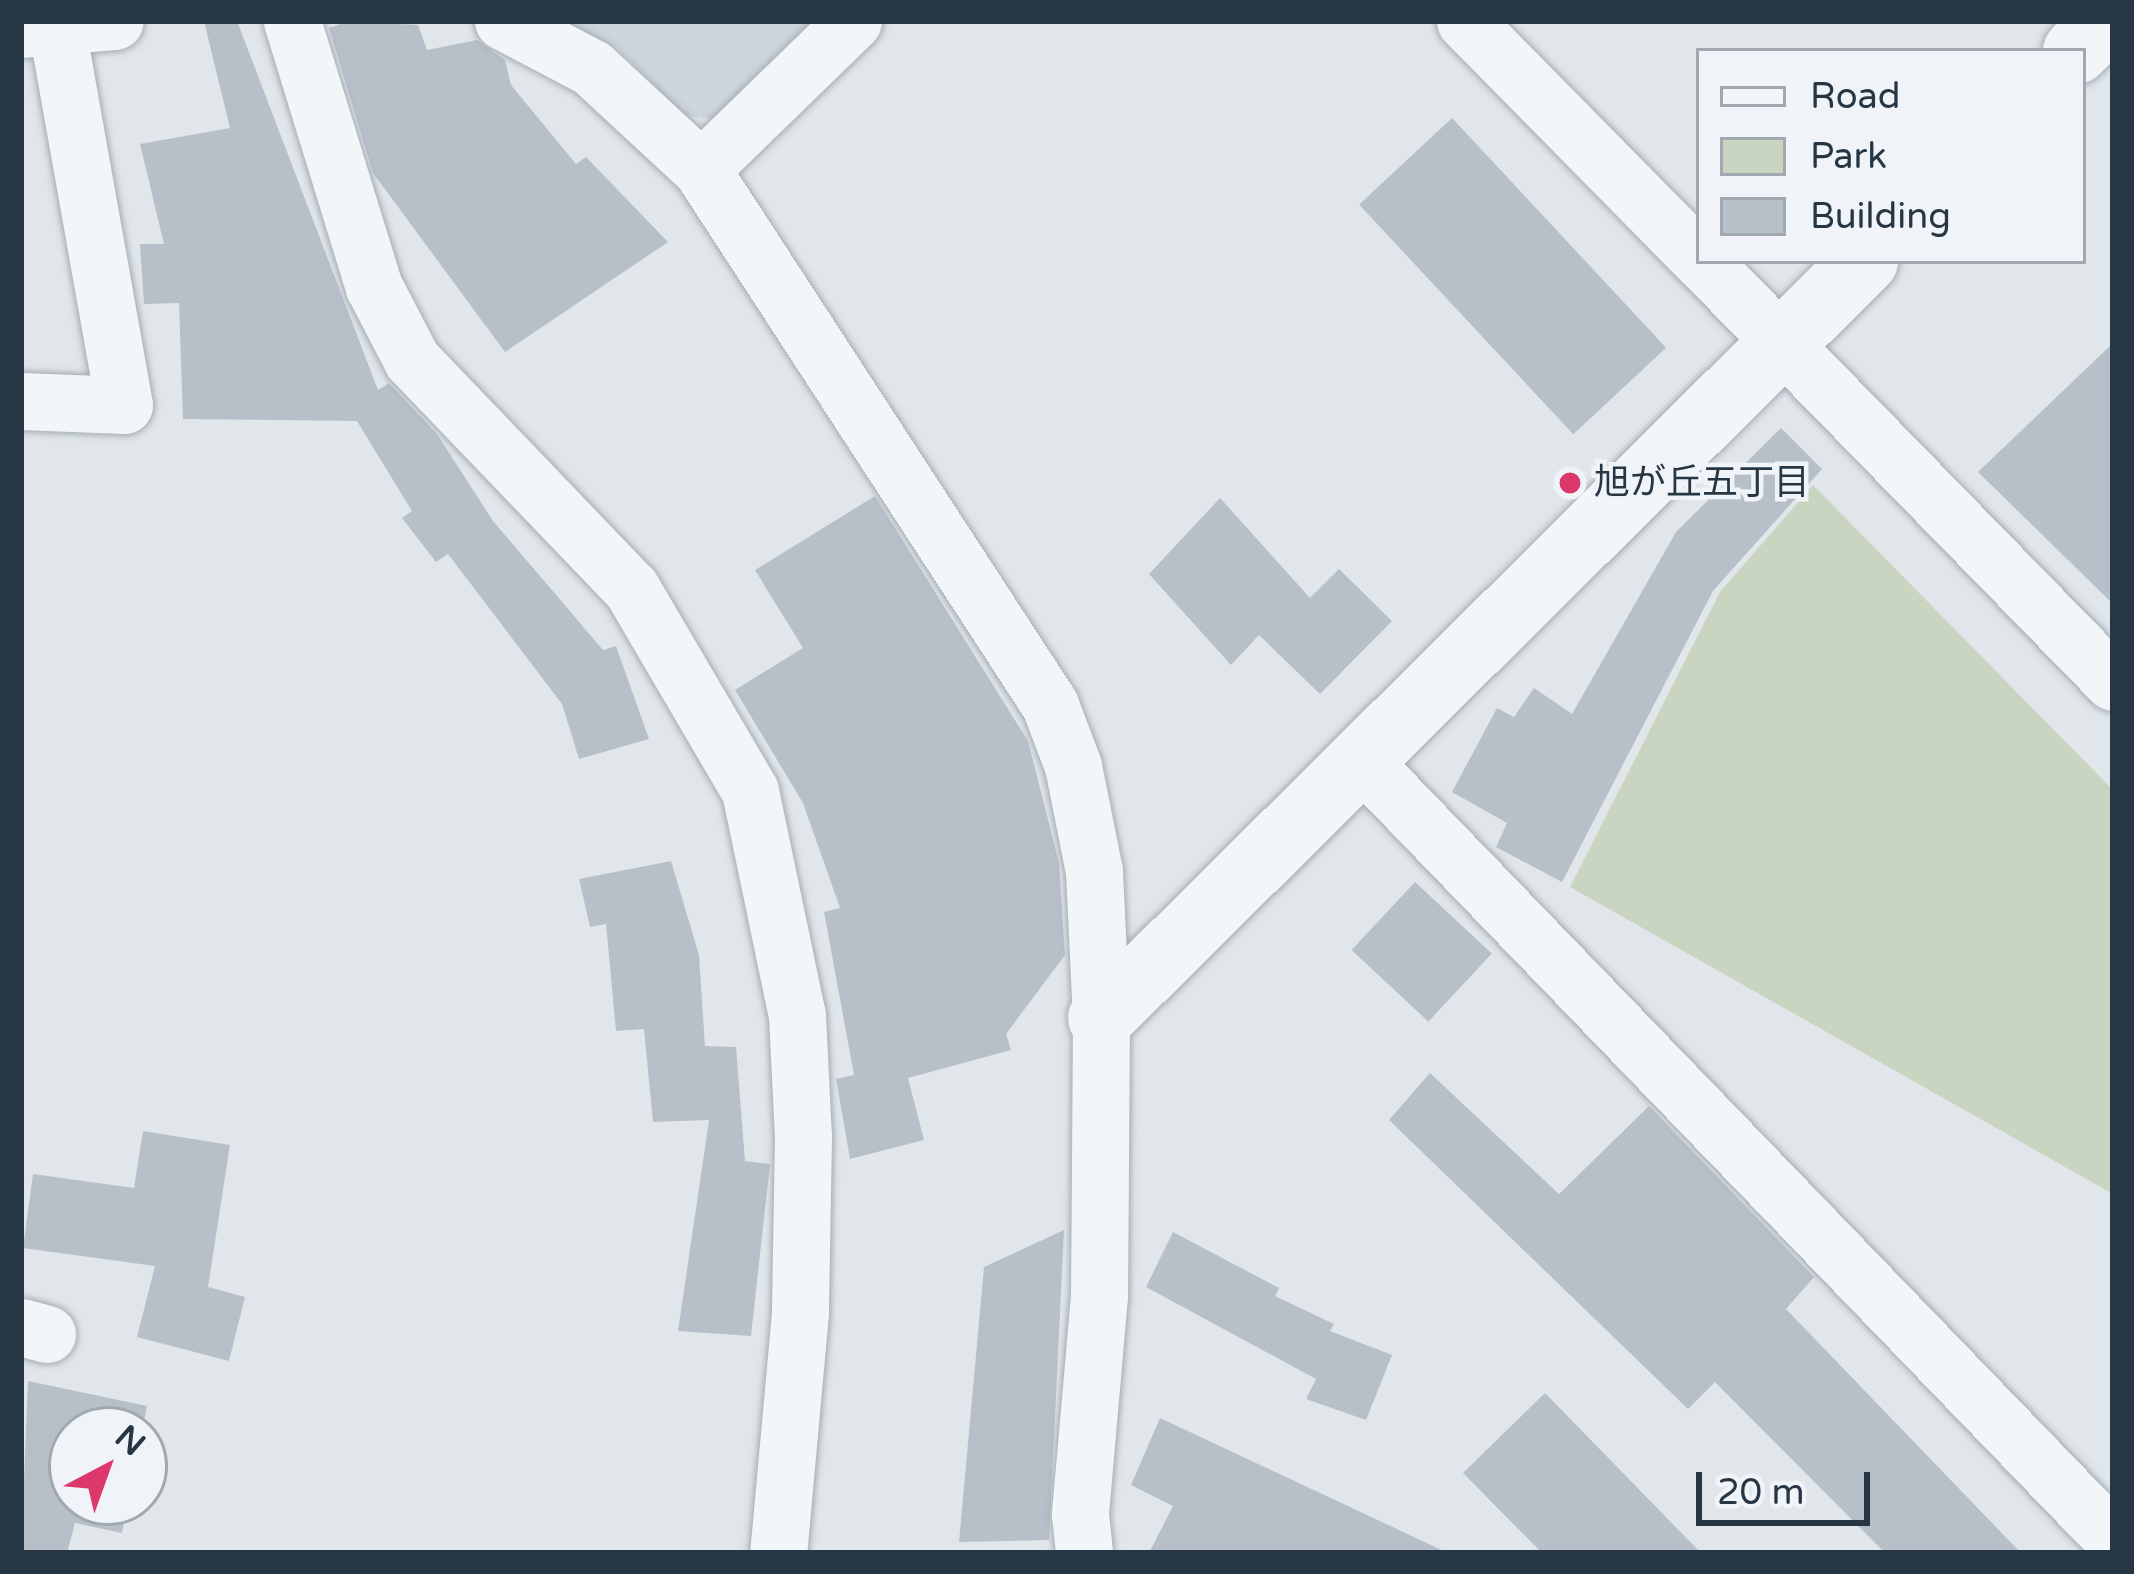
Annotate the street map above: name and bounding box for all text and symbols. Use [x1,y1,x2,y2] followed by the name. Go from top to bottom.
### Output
[1696,48,2086,264] legend
[1810,75,1900,118] text: Road
[1810,135,1887,178] text: Park
[1810,195,1951,238] text: Building
[1594,461,1810,505] place label: 旭が丘五丁目
[1557,470,1583,496] marker: 旭が丘五丁目
[48,1406,168,1526] north arrow
[107,1417,153,1464] text: N
[1702,1448,1876,1522] scale bar
[1717,1471,1805,1514] text: 20 m

